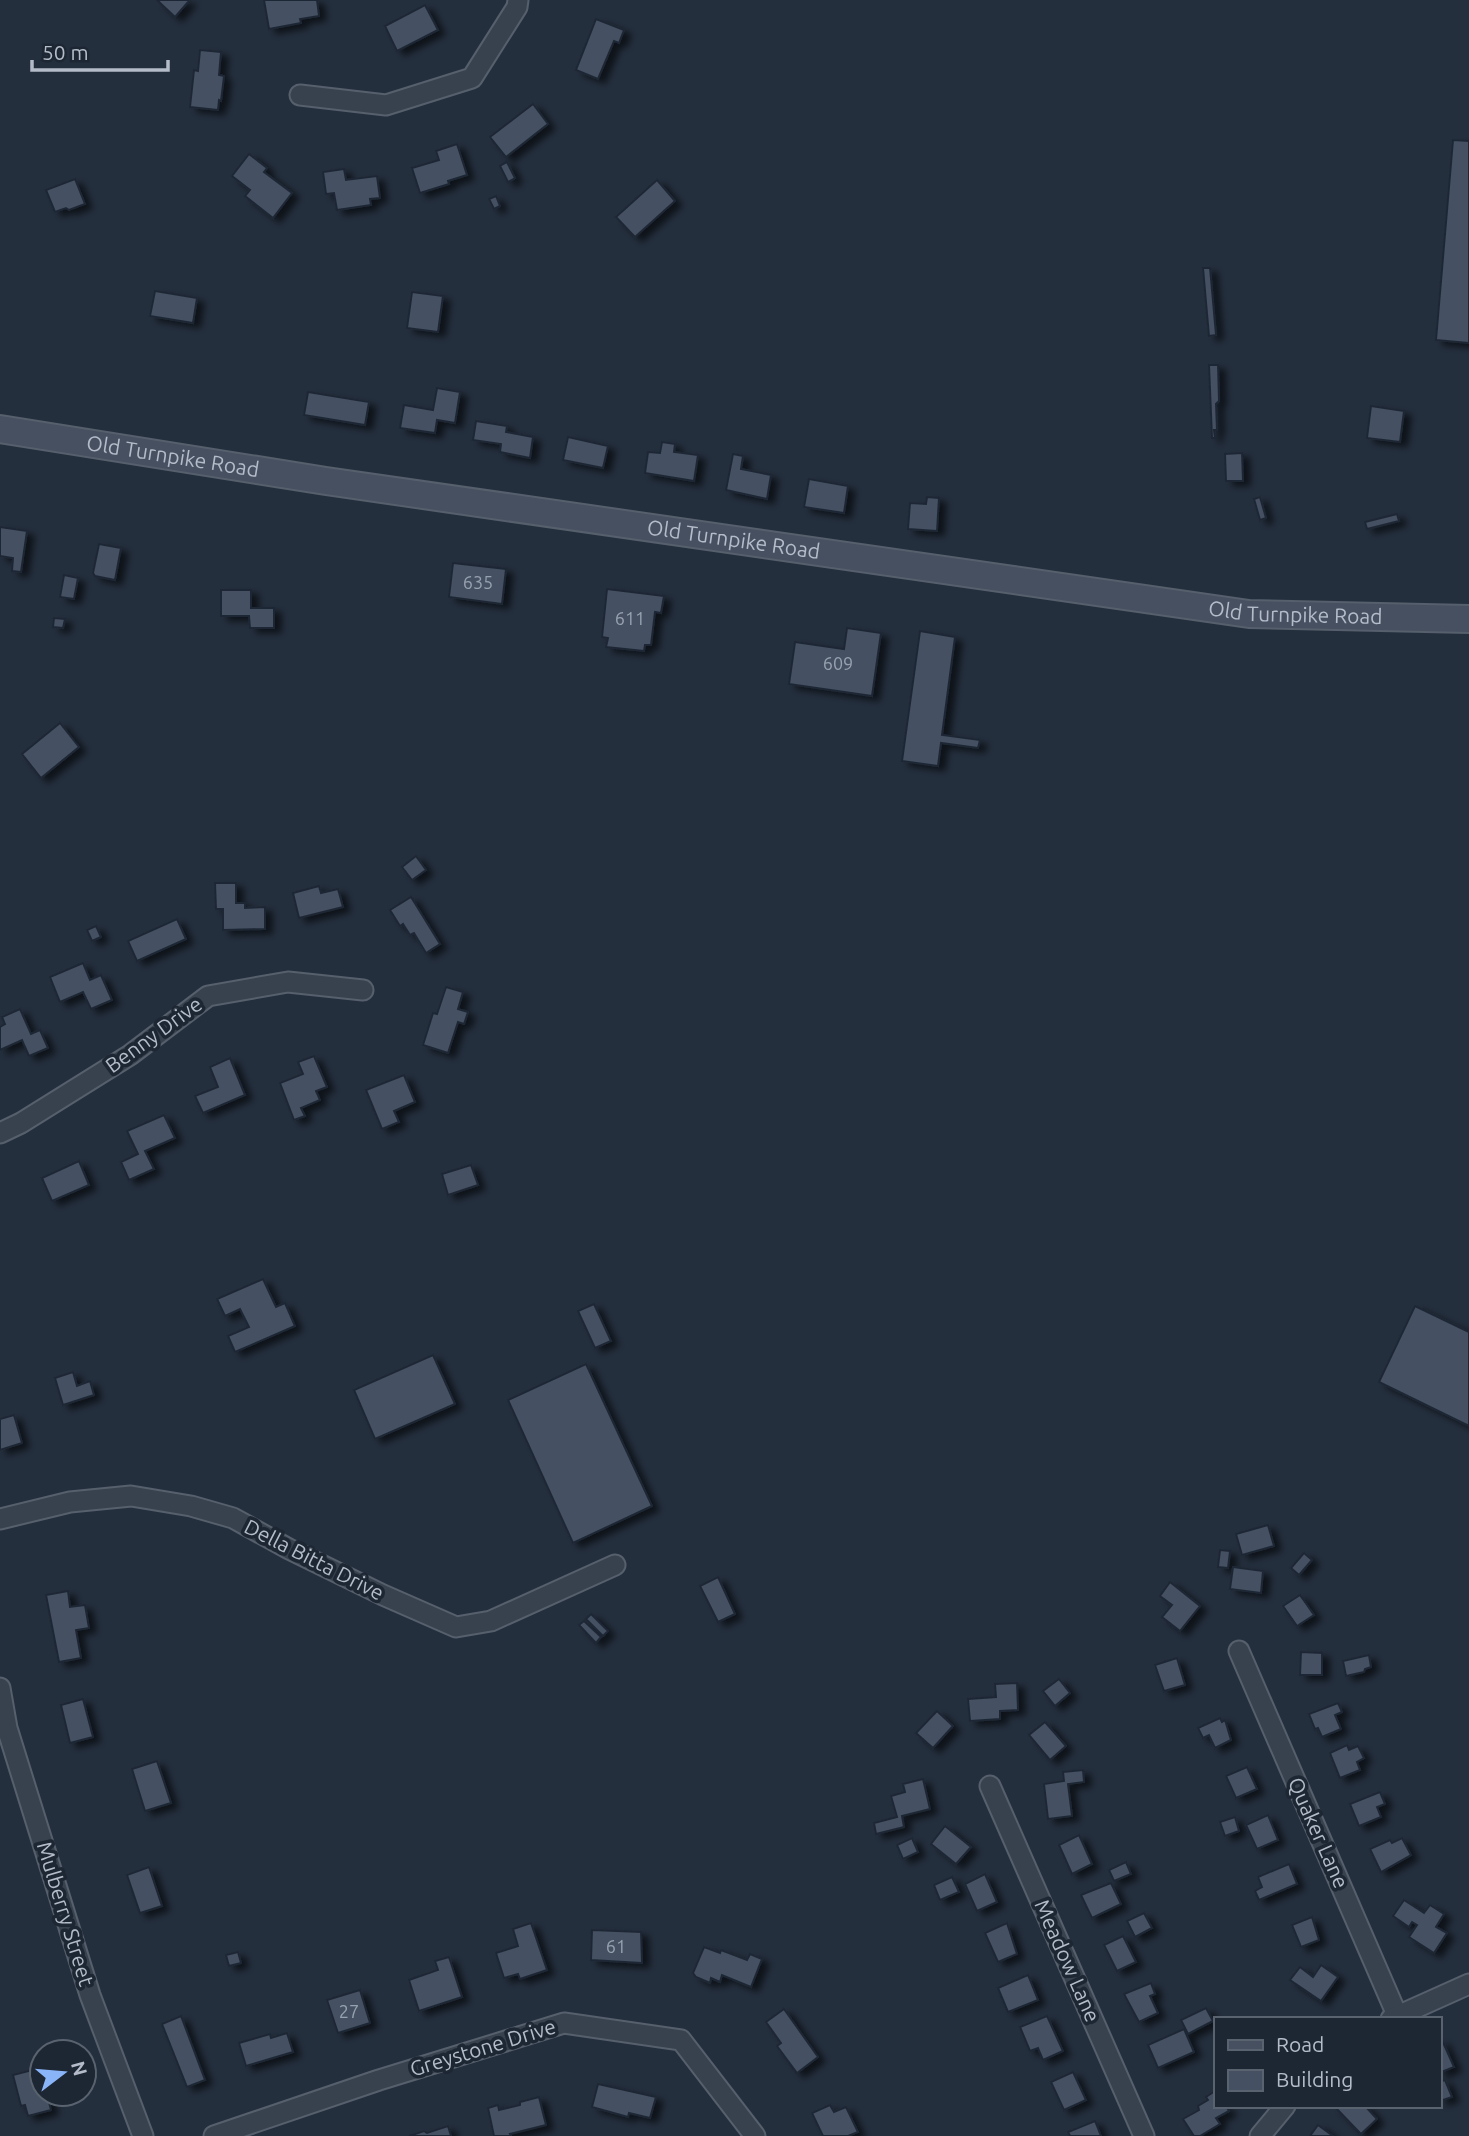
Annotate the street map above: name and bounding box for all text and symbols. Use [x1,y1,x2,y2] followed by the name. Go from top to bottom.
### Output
[32,28,168,72] scale bar
[42,40,89,64] text: 50 m
[85,430,261,481] street label: Old Turnpike Road
[646,514,822,563] street label: Old Turnpike Road
[463,572,493,592] house number: 635
[1207,595,1383,628] street label: Old Turnpike Road
[615,608,645,628] house number: 611
[823,653,853,673] house number: 609
[101,991,206,1077] street label: Benny Drive
[241,1514,388,1605] street label: Della Bitta Drive
[1284,1773,1354,1892] street label: Quaker Lane
[33,1839,99,1989] street label: Mulberry Street
[1030,1896,1106,2025] street label: Meadow Lane
[606,1936,626,1956] house number: 61
[339,2001,359,2021] house number: 27
[407,2013,559,2081] street label: Greystone Drive
[1214,2017,1441,2108] legend
[1276,2032,1324,2056] text: Road
[28,2038,98,2108] north arrow
[67,2058,92,2078] text: N
[1276,2067,1353,2091] text: Building

